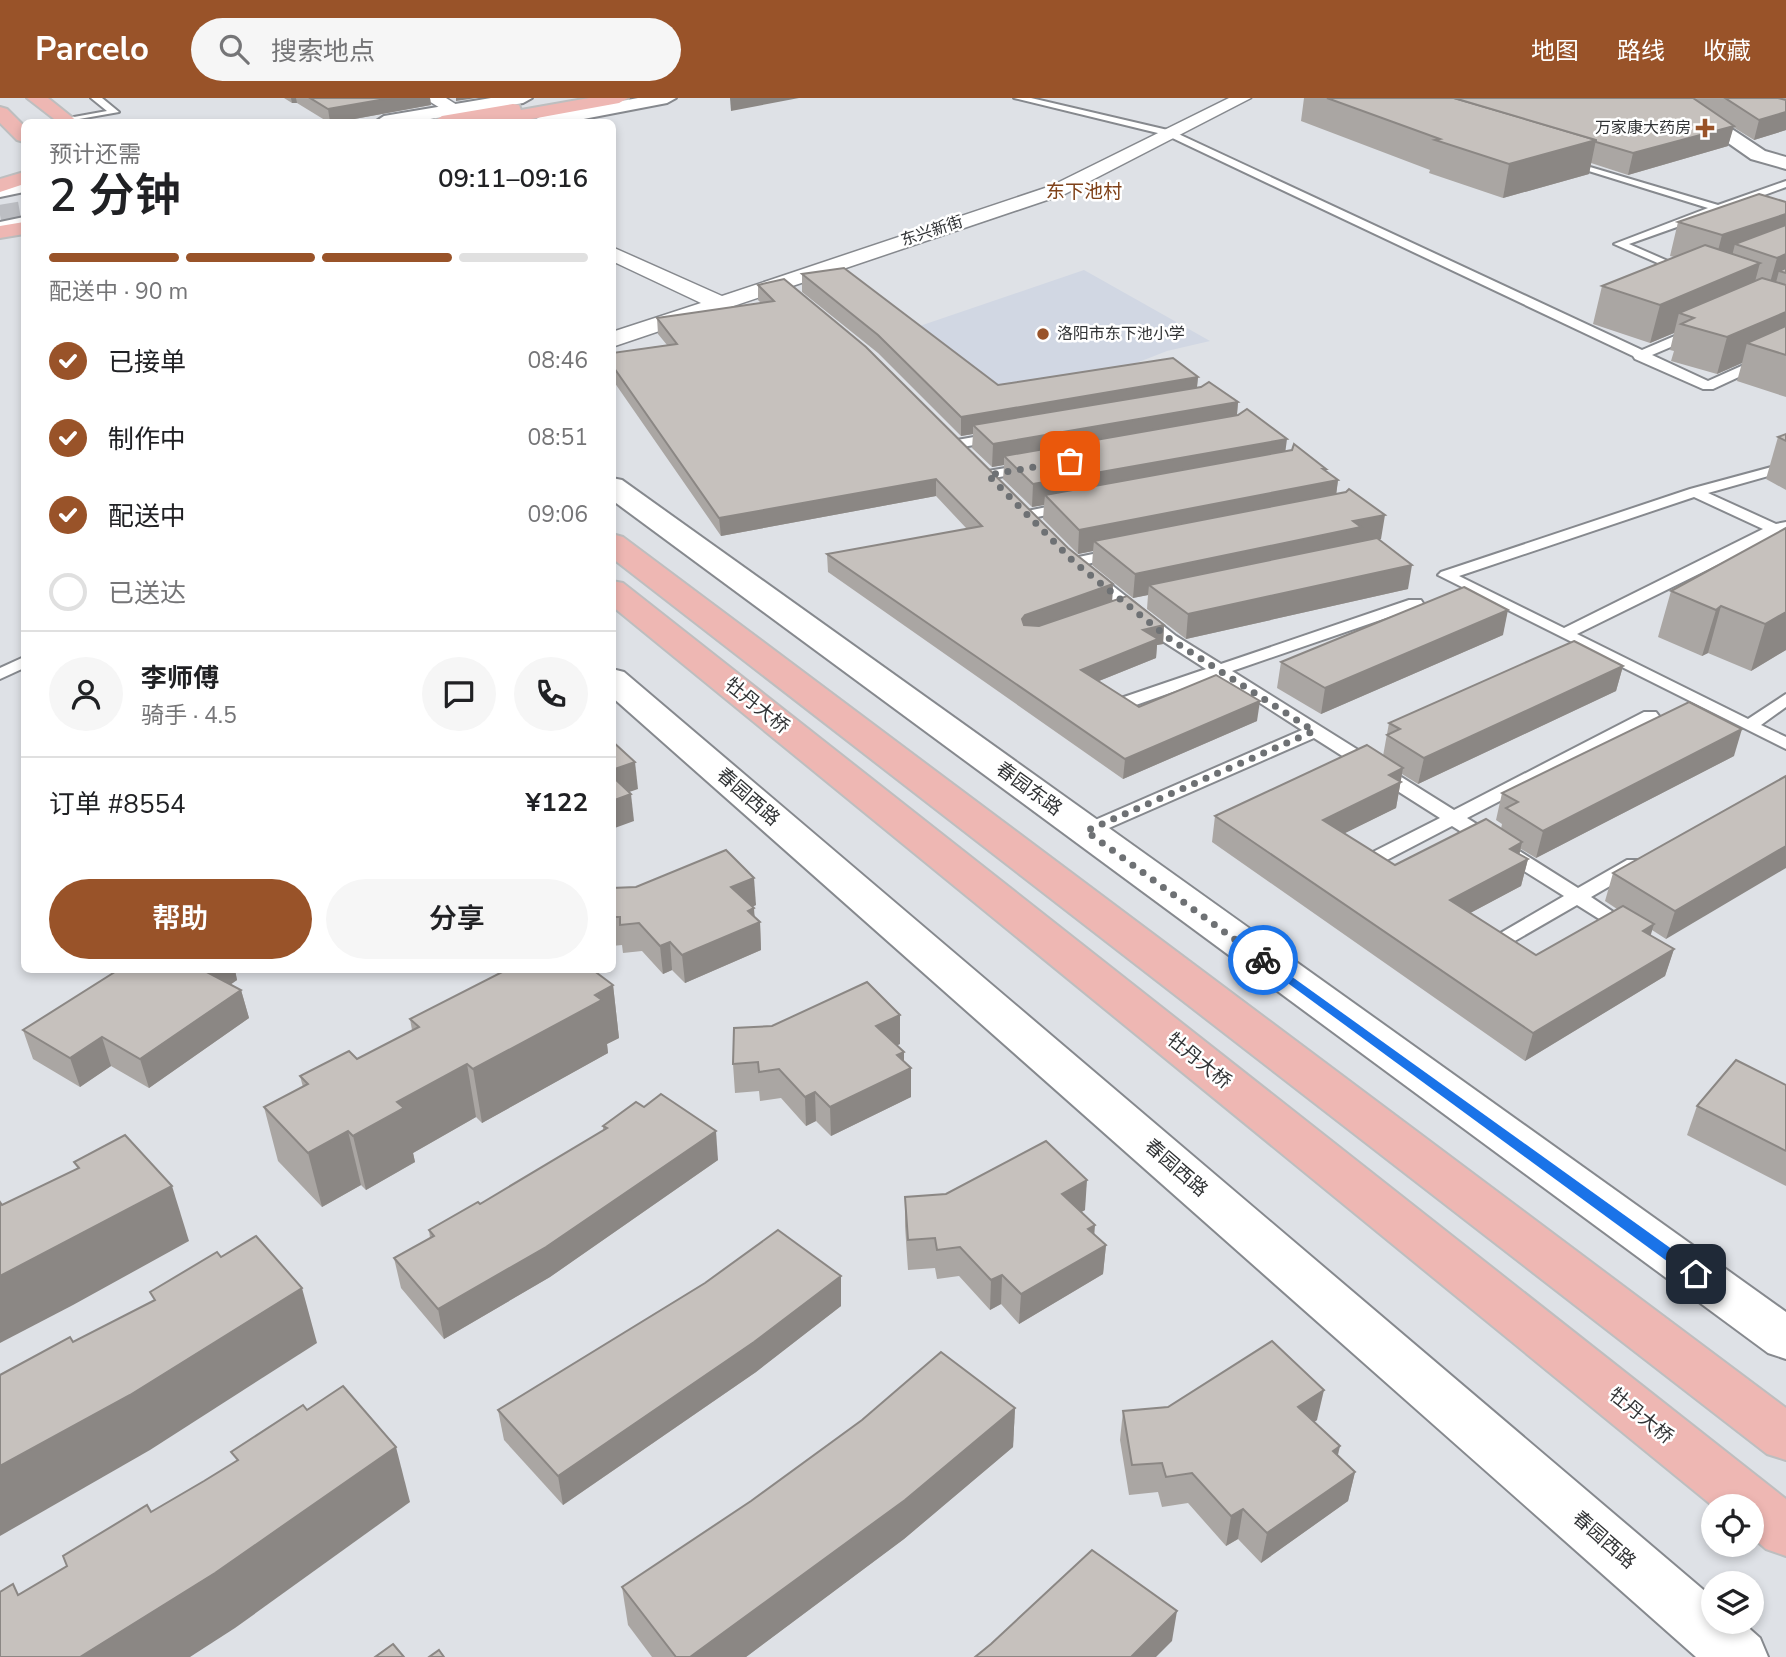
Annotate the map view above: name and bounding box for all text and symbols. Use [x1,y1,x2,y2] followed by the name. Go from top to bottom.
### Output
[191,18,681,81] search box
[35,27,149,72] text: Parcelo
[215,30,253,68] icon: search
[271,34,375,69] text: 搜索地点
[1531,35,1579,67] text: 地图
[1617,35,1665,67] text: 路线
[1703,35,1751,67] text: 收藏
[1595,117,1691,139] place label: 万家康大药房
[1697,120,1713,136] marker: 万家康大药房
[49,139,141,170] text: 预计还需
[438,161,588,196] text: 09:11–09:16
[49,164,181,227] text: 2 分钟
[1046,179,1122,205] district label: 东下池村
[898,211,966,251] street label: 东兴新街
[49,276,188,307] text: 配送中 · 90 m
[1057,323,1185,345] place label: 洛阳市东下池小学
[1035,326,1051,342] marker: 洛阳市东下池小学
[49,342,87,380] icon: check
[108,345,186,380] text: 已接单
[528,345,588,376] text: 08:46
[49,419,87,457] icon: check
[108,422,186,457] text: 制作中
[528,422,588,453] text: 08:51
[1040,431,1100,491] pin
[1051,442,1089,480] icon: bag
[49,496,87,534] icon: check
[108,499,186,534] text: 配送中
[528,499,588,530] text: 09:06
[108,576,186,611] text: 已送达
[49,657,123,731] button: person
[422,657,496,731] button: chat
[514,657,588,731] button: phone
[141,661,219,696] text: 李师傅
[719,672,795,740] street label: 牡丹大桥
[141,700,237,731] text: 骑手 · 4.5
[991,756,1067,822] street label: 春园东路
[711,762,785,832] street label: 春园西路
[526,785,588,820] text: ¥122
[49,787,186,822] text: 订单 #8554
[49,879,312,959] button: 帮助
[326,879,588,959] button: 分享
[1228,925,1298,995] courier
[1244,941,1282,979] icon: bike
[1161,1027,1237,1095] street label: 牡丹大桥
[1139,1133,1213,1203] street label: 春园西路
[1666,1244,1726,1304] pin
[1677,1255,1715,1293] icon: home
[1603,1382,1679,1450] street label: 牡丹大桥
[1701,1494,1764,1634] map controls
[1701,1494,1764,1557] button: locate
[1567,1505,1641,1575] street label: 春园西路
[1701,1571,1764,1634] button: layers

